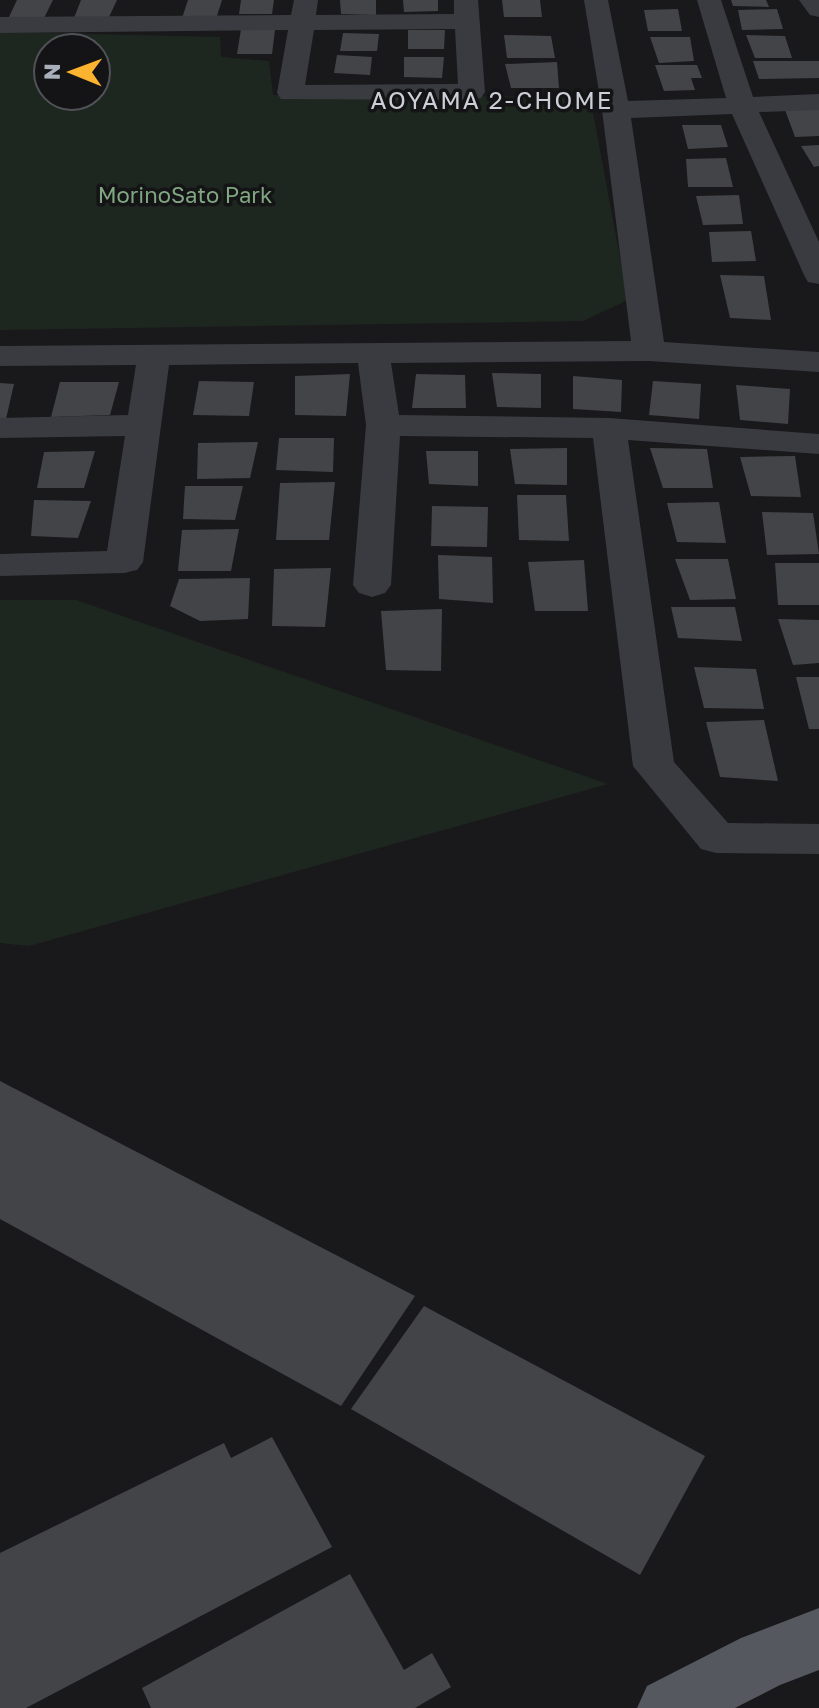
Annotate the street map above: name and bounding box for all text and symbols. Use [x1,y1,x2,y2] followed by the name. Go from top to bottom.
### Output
[32,32,112,112] north arrow
[38,63,65,80] text: N
[370,85,614,114] district label: AOYAMA 2-CHOME
[98,181,272,208] park label: MorinoSato Park

